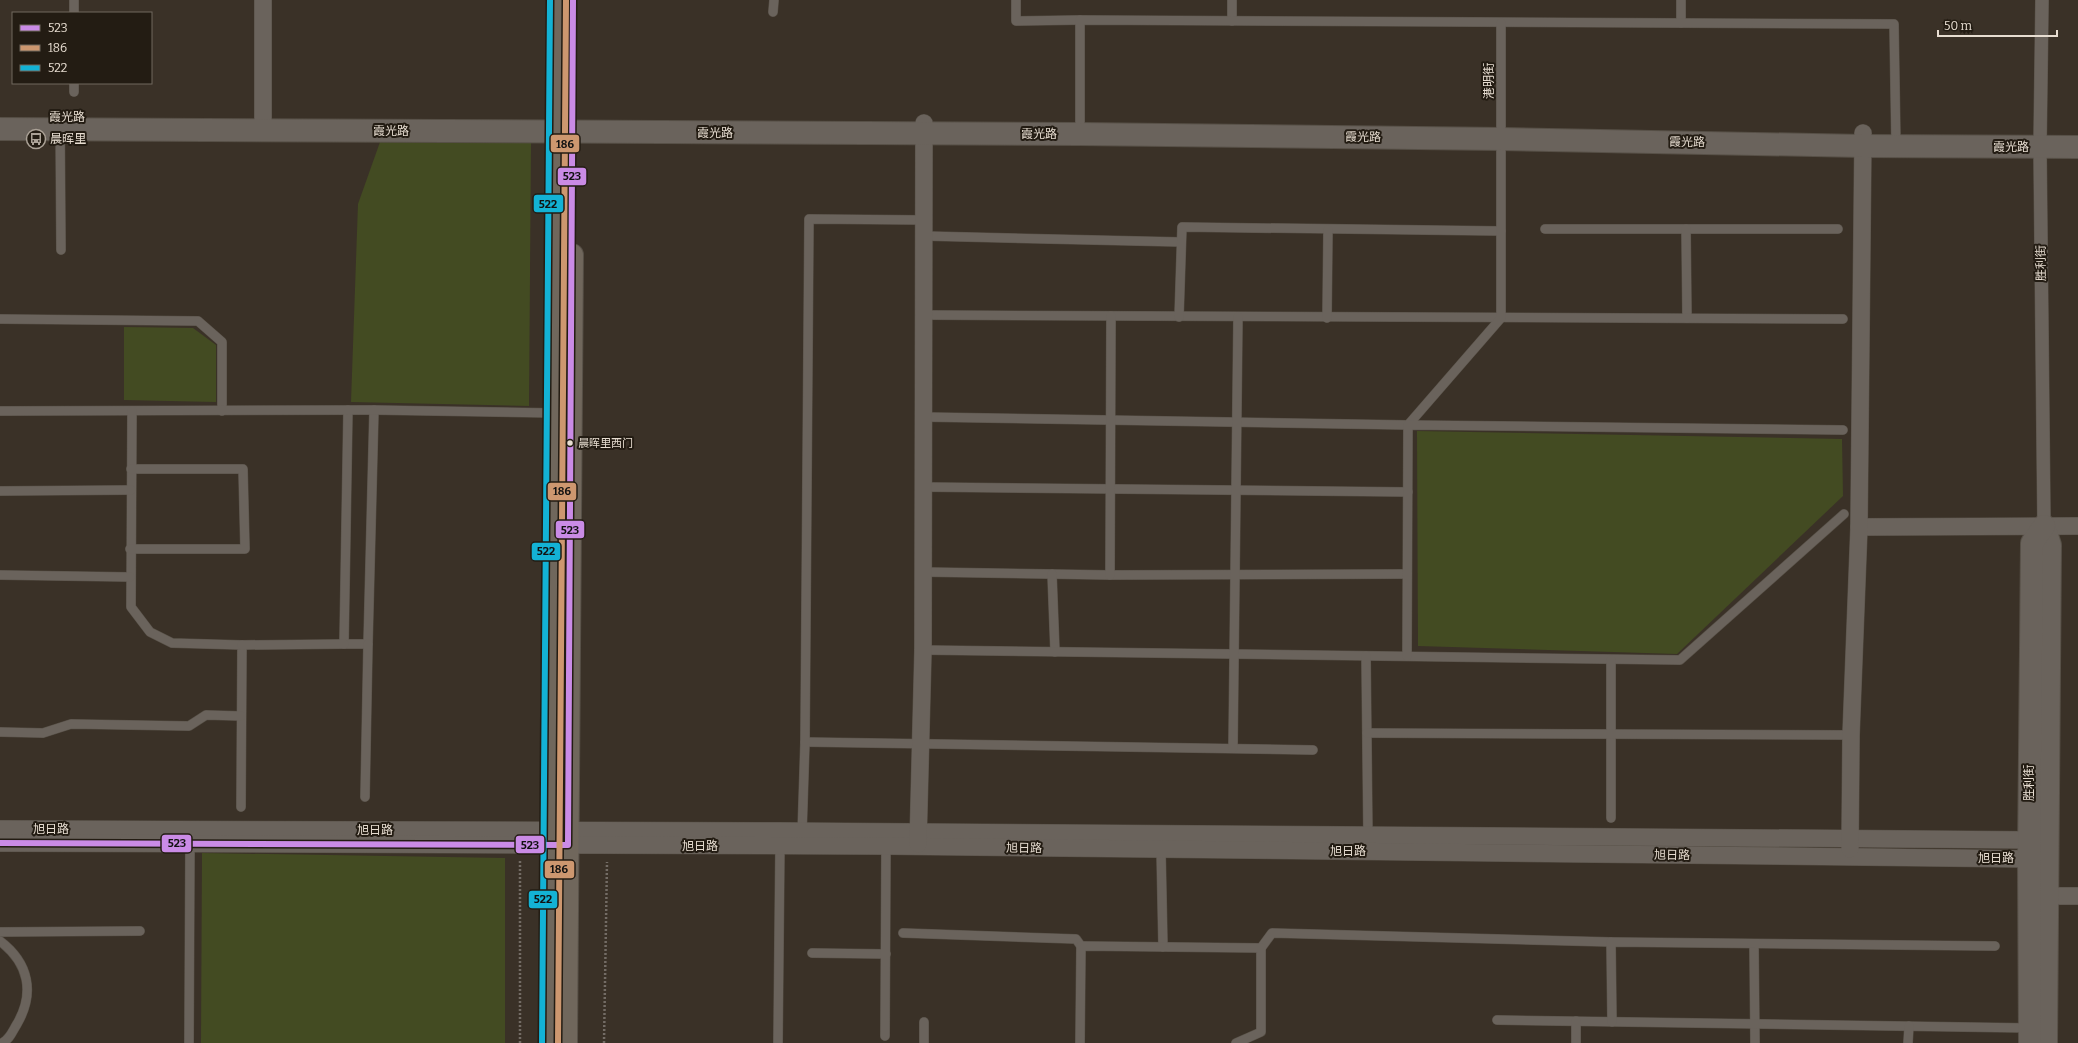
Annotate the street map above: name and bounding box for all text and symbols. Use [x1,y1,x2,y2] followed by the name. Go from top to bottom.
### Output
[12,12,152,84] legend
[1938,12,2057,38] scale bar
[1944,19,1973,33] text: 50 m
[48,21,68,35] text: 523
[48,41,67,55] text: 186
[48,61,67,75] text: 522
[1482,63,1496,99] street label: 港明街
[49,110,85,124] street label: 霞光路
[373,124,409,138] street label: 霞光路
[697,126,733,140] street label: 霞光路
[1021,127,1057,141] street label: 霞光路
[25,128,47,150] bus stop icon: 晨晖里
[1345,130,1381,144] street label: 霞光路
[50,132,86,146] place label: 晨晖里
[550,134,580,153] line badge: 186
[1669,135,1705,149] street label: 霞光路
[556,138,574,151] text: 186
[1993,140,2029,154] street label: 霞光路
[557,167,587,186] line badge: 523
[563,170,581,183] text: 523
[533,194,564,213] line badge: 522
[539,198,557,211] text: 522
[2034,245,2048,281] street label: 胜利街
[578,437,633,450] place label: 晨晖里西门
[565,438,575,448] marker: 晨晖里西门
[547,482,577,501] line badge: 186
[553,485,571,498] text: 186
[555,520,585,539] line badge: 523
[561,524,579,537] text: 523
[531,542,561,561] line badge: 522
[537,545,555,558] text: 522
[2022,765,2036,801] street label: 胜利街
[33,822,69,836] street label: 旭日路
[357,823,393,837] street label: 旭日路
[161,834,192,853] line badge: 523
[515,835,545,854] line badge: 523
[168,837,186,850] text: 523
[521,839,539,852] text: 523
[682,839,718,853] street label: 旭日路
[1006,841,1042,855] street label: 旭日路
[1330,844,1366,858] street label: 旭日路
[1654,848,1690,862] street label: 旭日路
[1978,851,2014,865] street label: 旭日路
[544,860,575,879] line badge: 186
[550,863,568,876] text: 186
[528,890,558,909] line badge: 522
[534,893,552,906] text: 522

